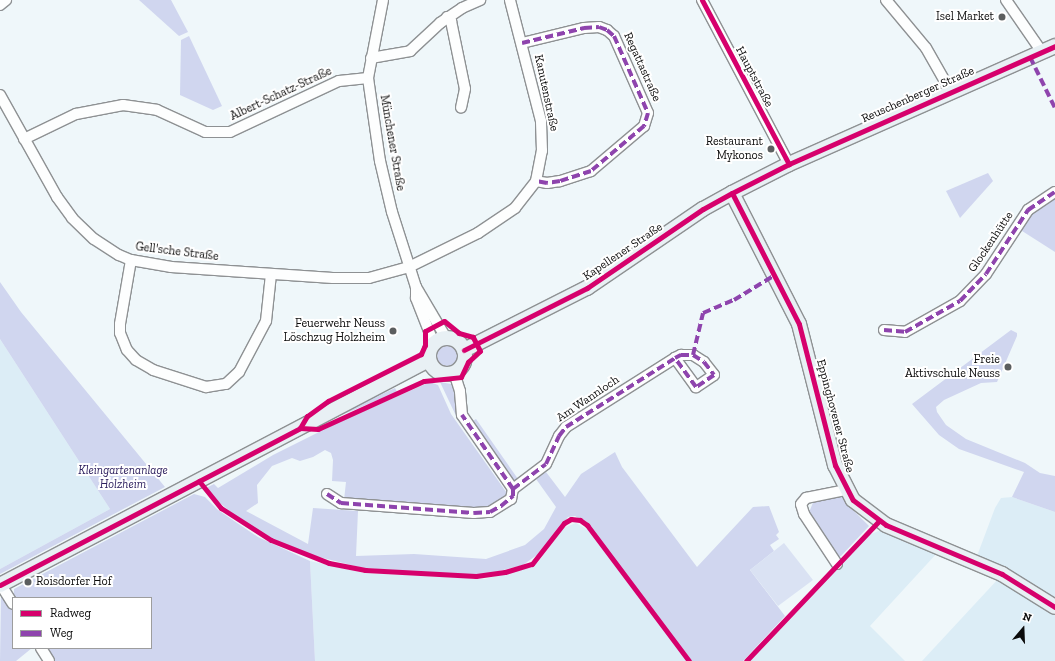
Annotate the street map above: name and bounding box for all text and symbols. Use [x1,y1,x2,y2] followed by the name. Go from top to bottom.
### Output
[936,10,994,24] place label: Isel Market
[997,12,1007,22] marker: Isel Market
[620,30,664,104] street label: Regattastraße
[732,44,776,110] street label: Hauptstraße
[531,53,561,133] street label: Kanutenstraße
[228,64,334,124] street label: Albert-Schatz-Straße
[859,64,977,126] street label: Reuschenberger Straße
[376,94,408,192] street label: Münchener Straße
[706,135,763,163] place label: Restaurant Mykonos
[766,144,776,154] marker: Restaurant Mykonos
[966,209,1016,275] street label: Glockenhütte
[580,220,666,284] street label: Kapellener Straße
[135,240,219,264] street label: Gell'sche Straße
[283,317,385,345] place label: Feuerwehr Neuss Löschzug Holzheim
[388,326,398,336] marker: Feuerwehr Neuss Löschzug Holzheim
[905,353,1000,381] place label: Freie Aktivschule Neuss
[813,358,857,474] street label: Eppinghovener Straße
[1003,362,1013,372] marker: Freie Aktivschule Neuss
[554,373,622,425] street label: Am Wannloch
[78,464,168,492] park label: Kleingartenanlage Holzheim
[36,575,112,589] place label: Roisdorfer Hof
[23,577,33,587] marker: Roisdorfer Hof
[12,597,152,649] legend
[50,606,91,620] text: Radweg
[1003,609,1043,649] north arrow
[1021,610,1033,625] text: N
[50,626,73,640] text: Weg

